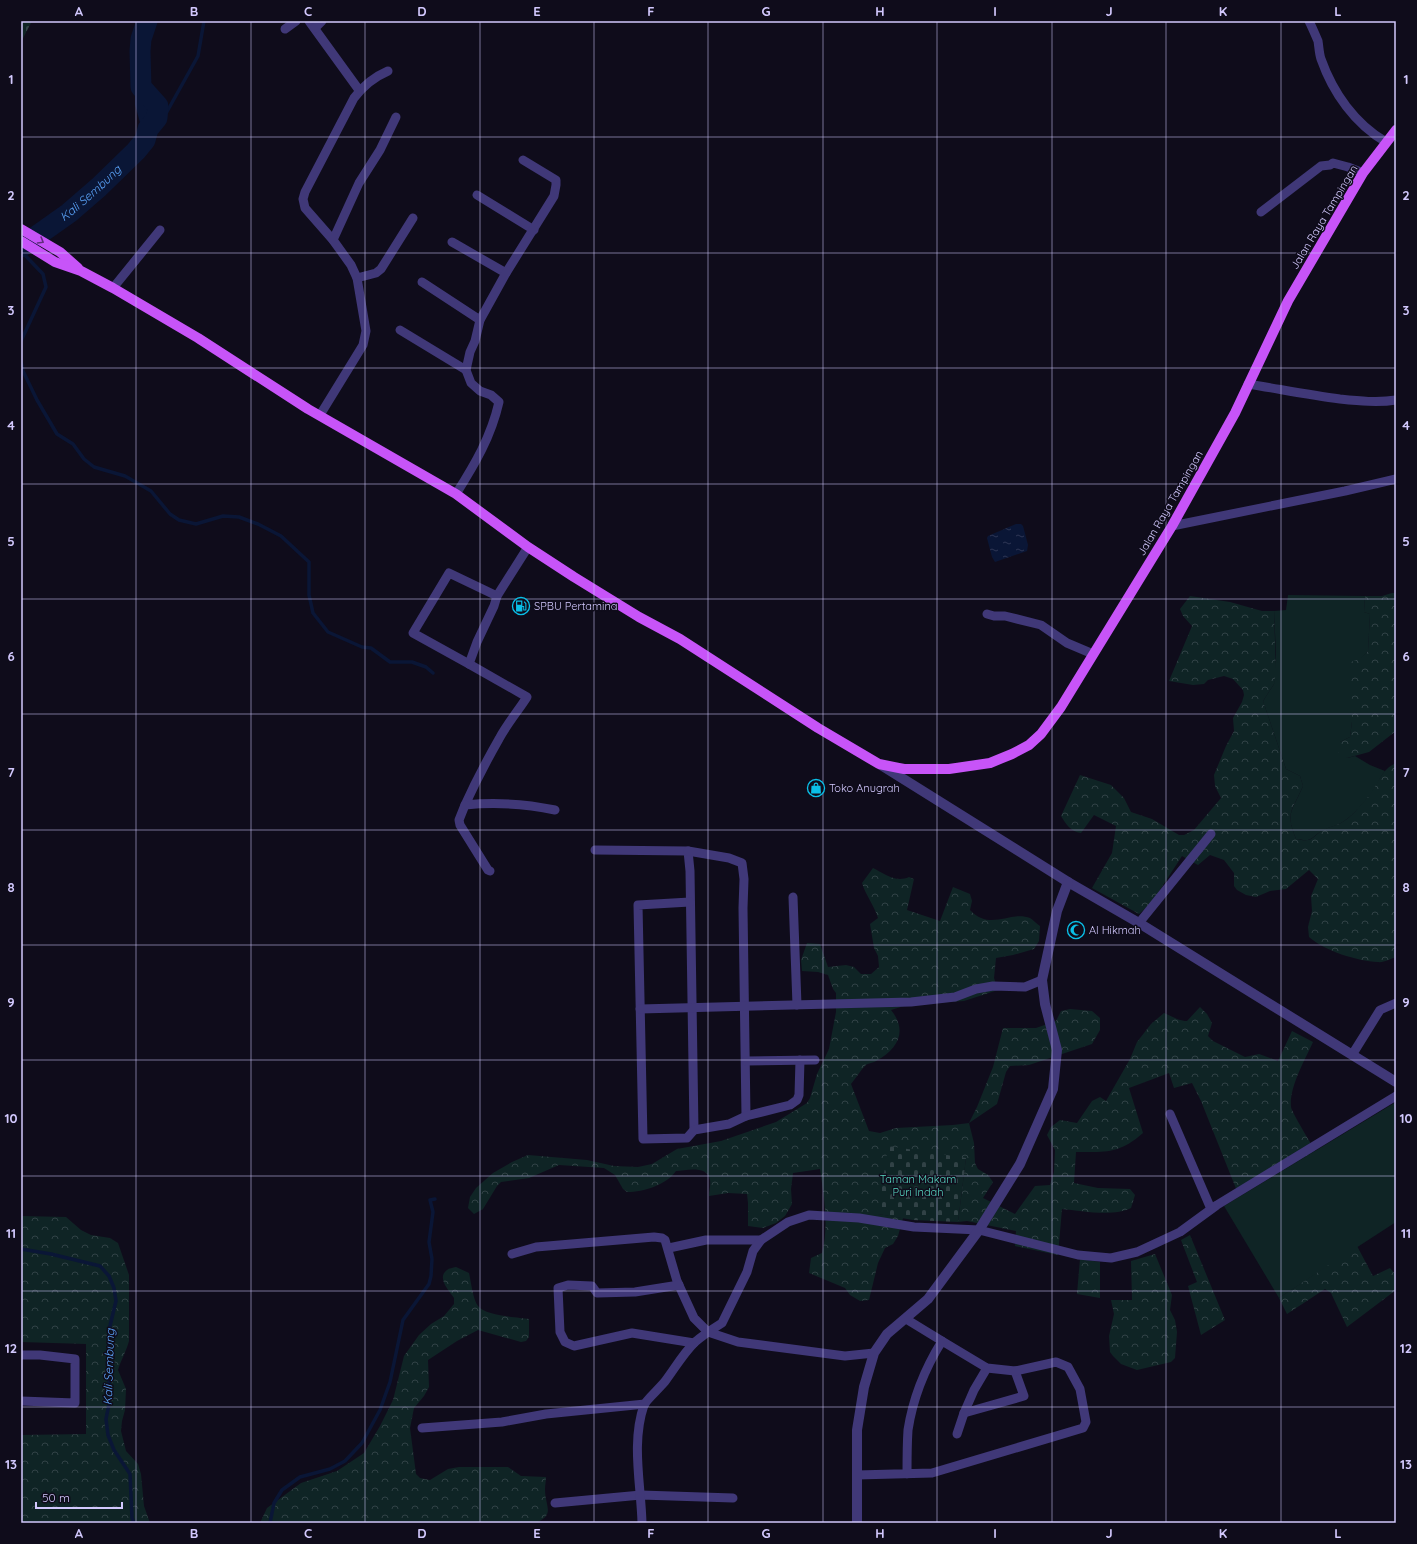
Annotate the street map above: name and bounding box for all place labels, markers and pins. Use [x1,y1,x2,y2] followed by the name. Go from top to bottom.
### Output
[511,596,531,616] fuel station icon: SPBU Pertamina
[534,599,617,613] place label: SPBU Pertamina
[806,778,826,798] shop icon: Toko Anugrah
[829,781,900,795] place label: Toko Anugrah
[1066,920,1086,940] mosque icon: Al Hikmah
[1089,923,1141,937] place label: Al Hikmah

